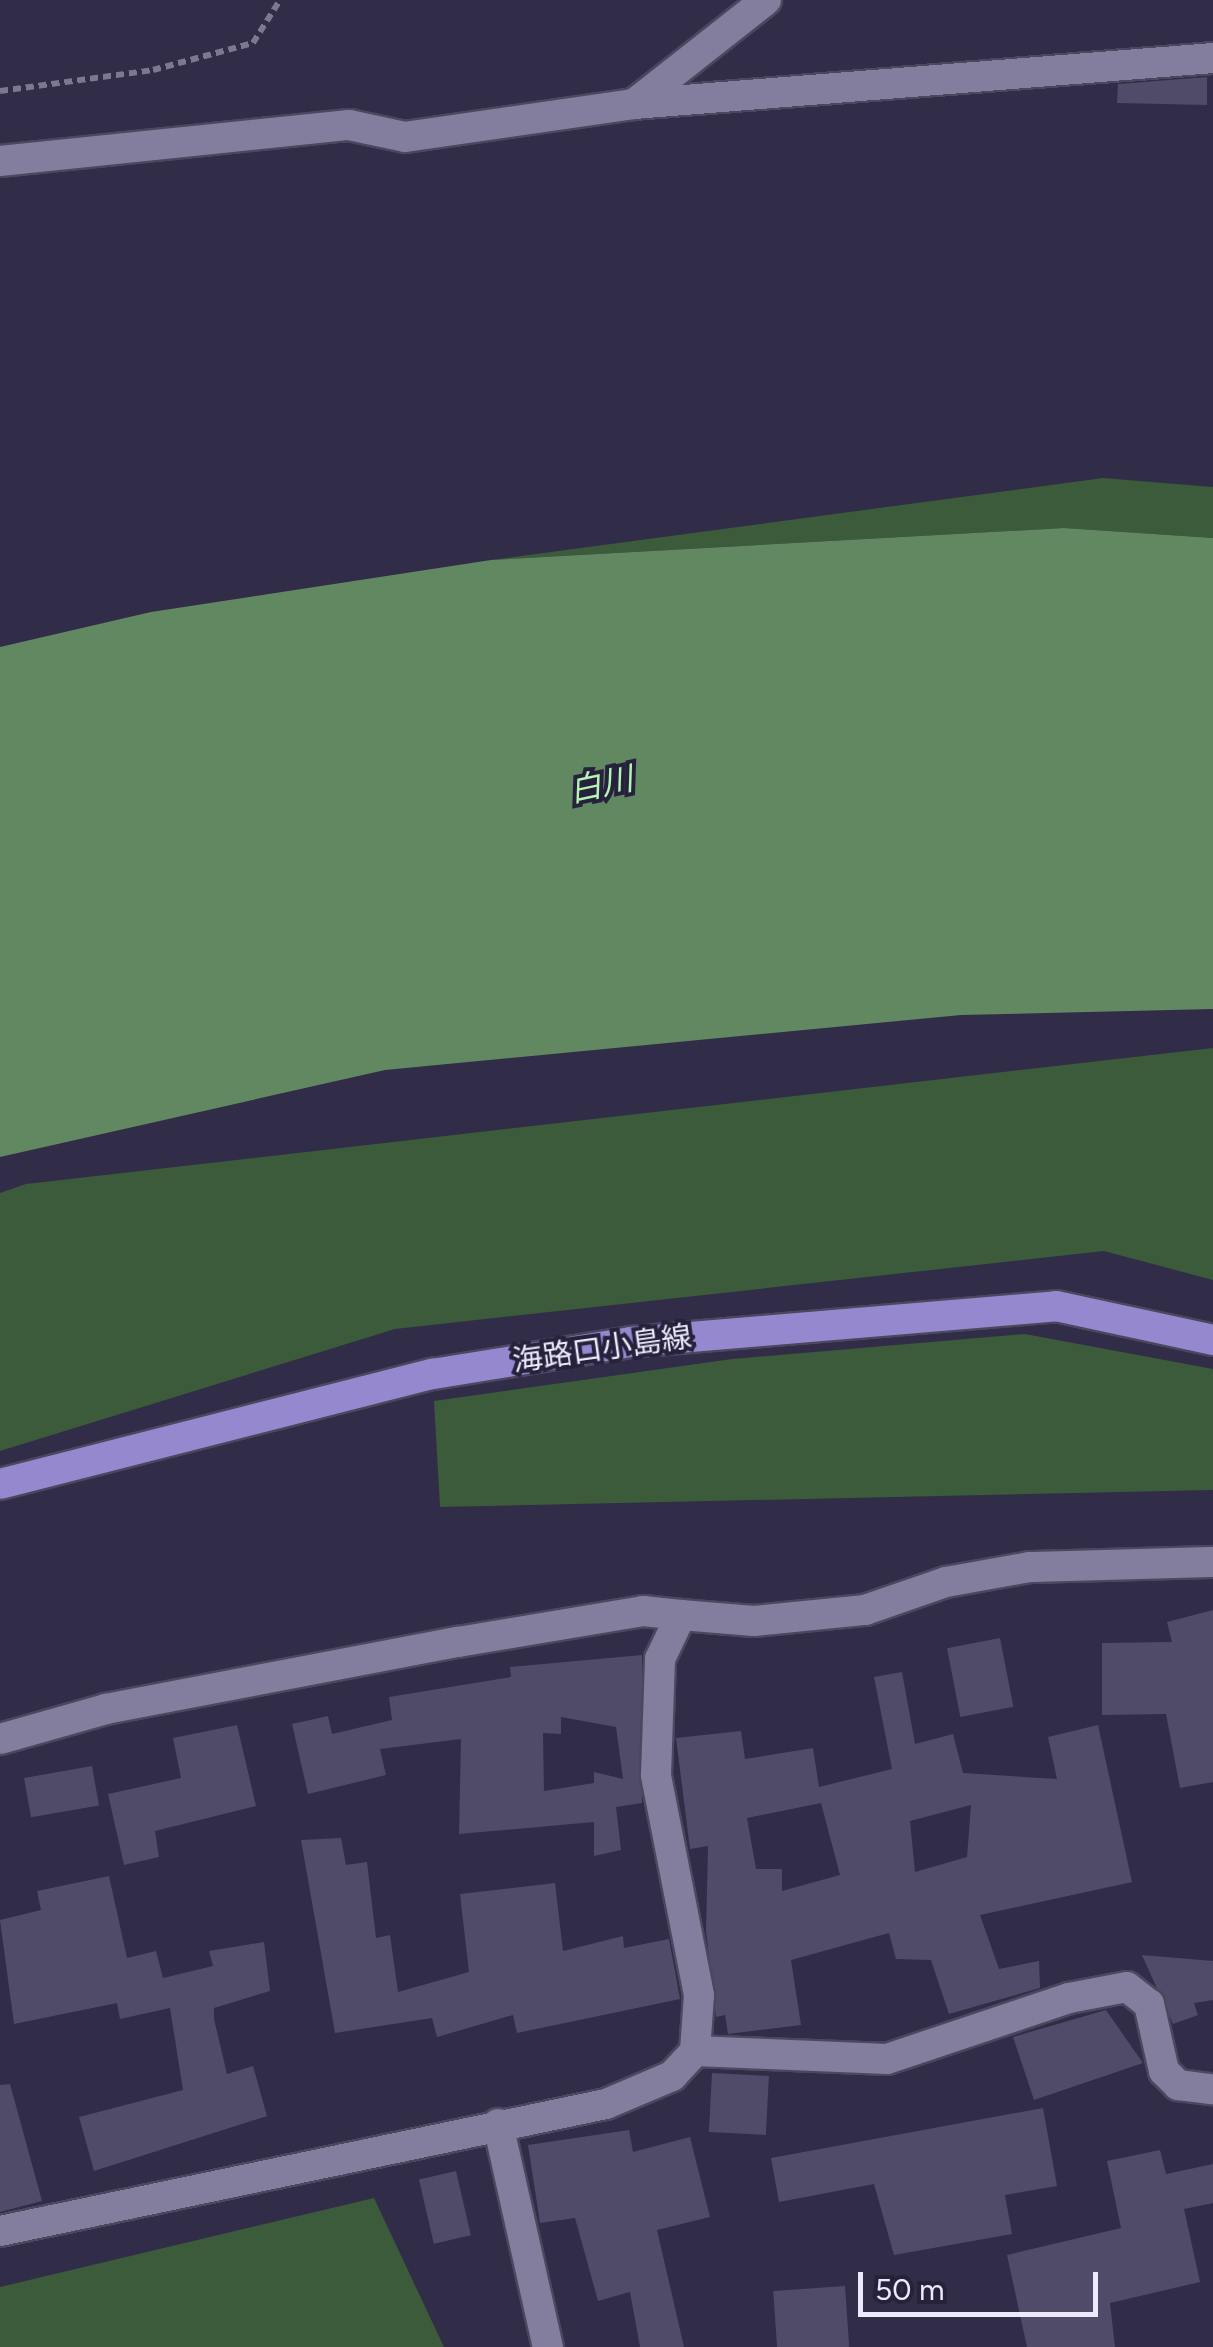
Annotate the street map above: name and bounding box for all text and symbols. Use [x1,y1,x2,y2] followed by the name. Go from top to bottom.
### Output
[566,760,636,810] water label: 白川
[510,1319,694,1379] street label: 海路口小島線
[863,2252,1103,2314] scale bar
[875,2271,944,2308] text: 50 m

